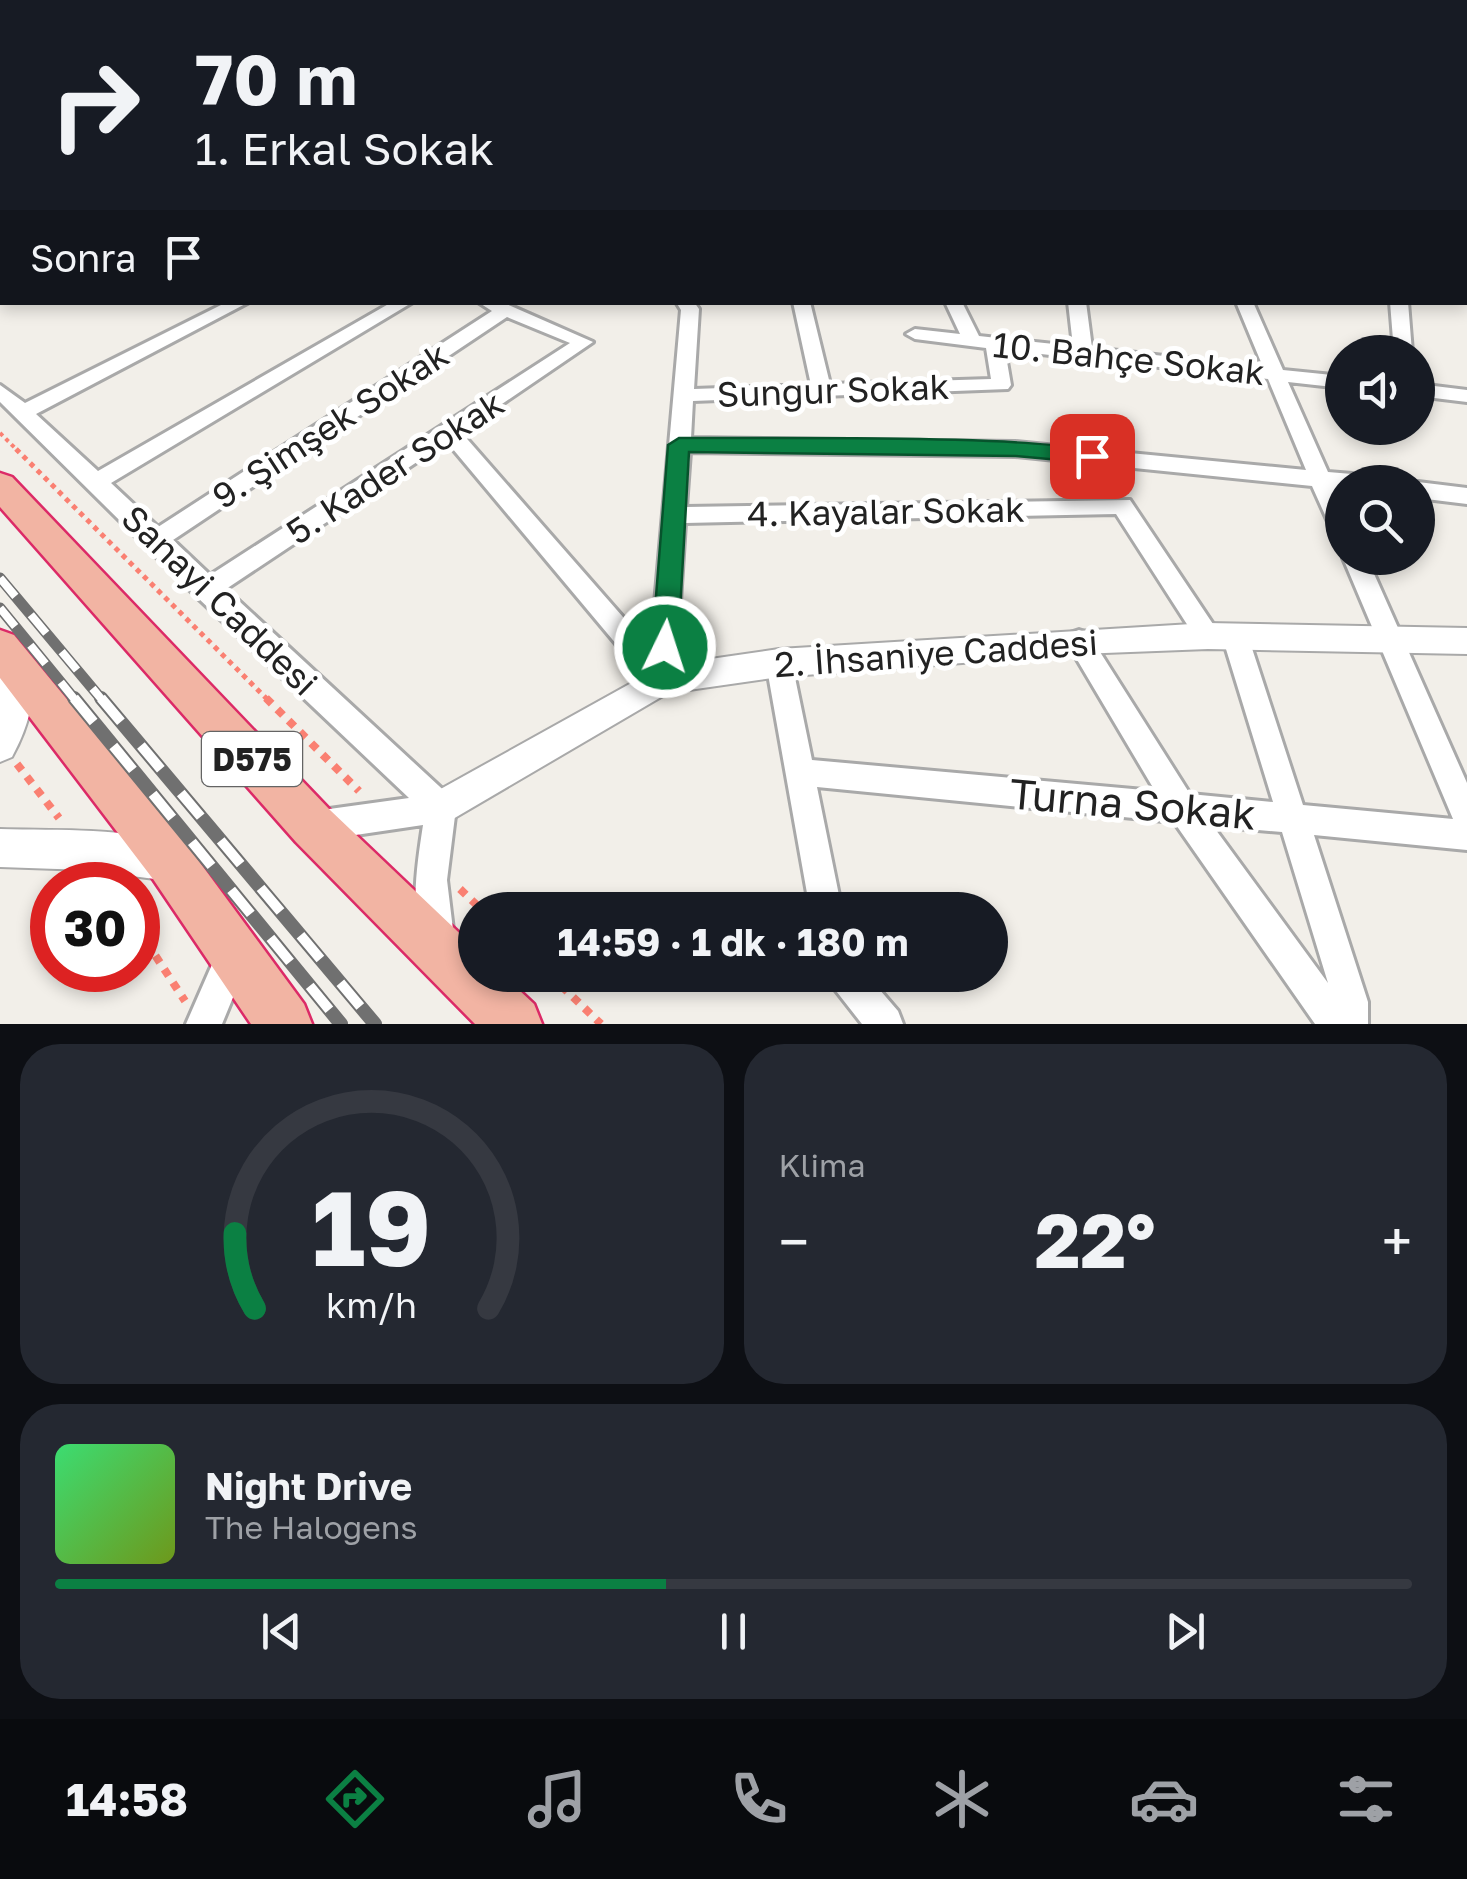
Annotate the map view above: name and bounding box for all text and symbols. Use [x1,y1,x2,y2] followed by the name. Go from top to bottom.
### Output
[195,36,357,120] text: 70 m
[30,40,160,170] icon: right
[195,121,494,175] text: 1. Erkal Sokak
[156,230,211,285] icon: arrive
[30,235,136,280] text: Sonra
[991,323,1267,393] street label: 10. Bahçe Sokak
[204,333,456,517] street label: 9. Şimşek Sokak
[1325,335,1435,575] map controls
[1325,335,1435,445] button: sound
[716,365,950,415] street label: Sungur Sokak
[279,381,511,553] street label: 5. Kader Sokak
[1050,414,1135,499] pin
[1065,429,1120,484] icon: arrive
[1325,465,1435,575] button: search
[747,488,1025,534] street label: 4. Kayalar Sokak
[114,496,326,704] street label: Sanayi Caddesi
[613,595,717,699] position arrow
[773,621,1099,685] street label: 2. İhsaniye Caddesi
[202,732,302,786] road number: D575
[1008,767,1258,839] street label: Turna Sokak
[30,862,160,992] speed limit sign: 30
[558,919,908,964] text: 14:59 · 1 dk · 180 m
[779,1146,865,1184] text: Klima
[312,1164,432,1289] text: 19
[1035,1194,1156,1285] text: 22°
[779,1208,809,1274] text: −
[1382,1208,1412,1274] text: +
[326,1283,417,1326] text: km/h
[205,1463,412,1508] text: Night Drive
[205,1508,417,1546] text: The Halogens
[254,1604,309,1659] icon: previous
[706,1604,761,1659] icon: pause
[1158,1604,1213,1659] icon: next
[320,1764,390,1834] icon: directions
[522,1764,592,1834] icon: music
[724,1764,794,1834] icon: phone
[927,1764,997,1834] icon: climate
[1129,1764,1199,1834] icon: car
[1331,1764,1401,1834] icon: filters
[66,1772,188,1826] text: 14:58

